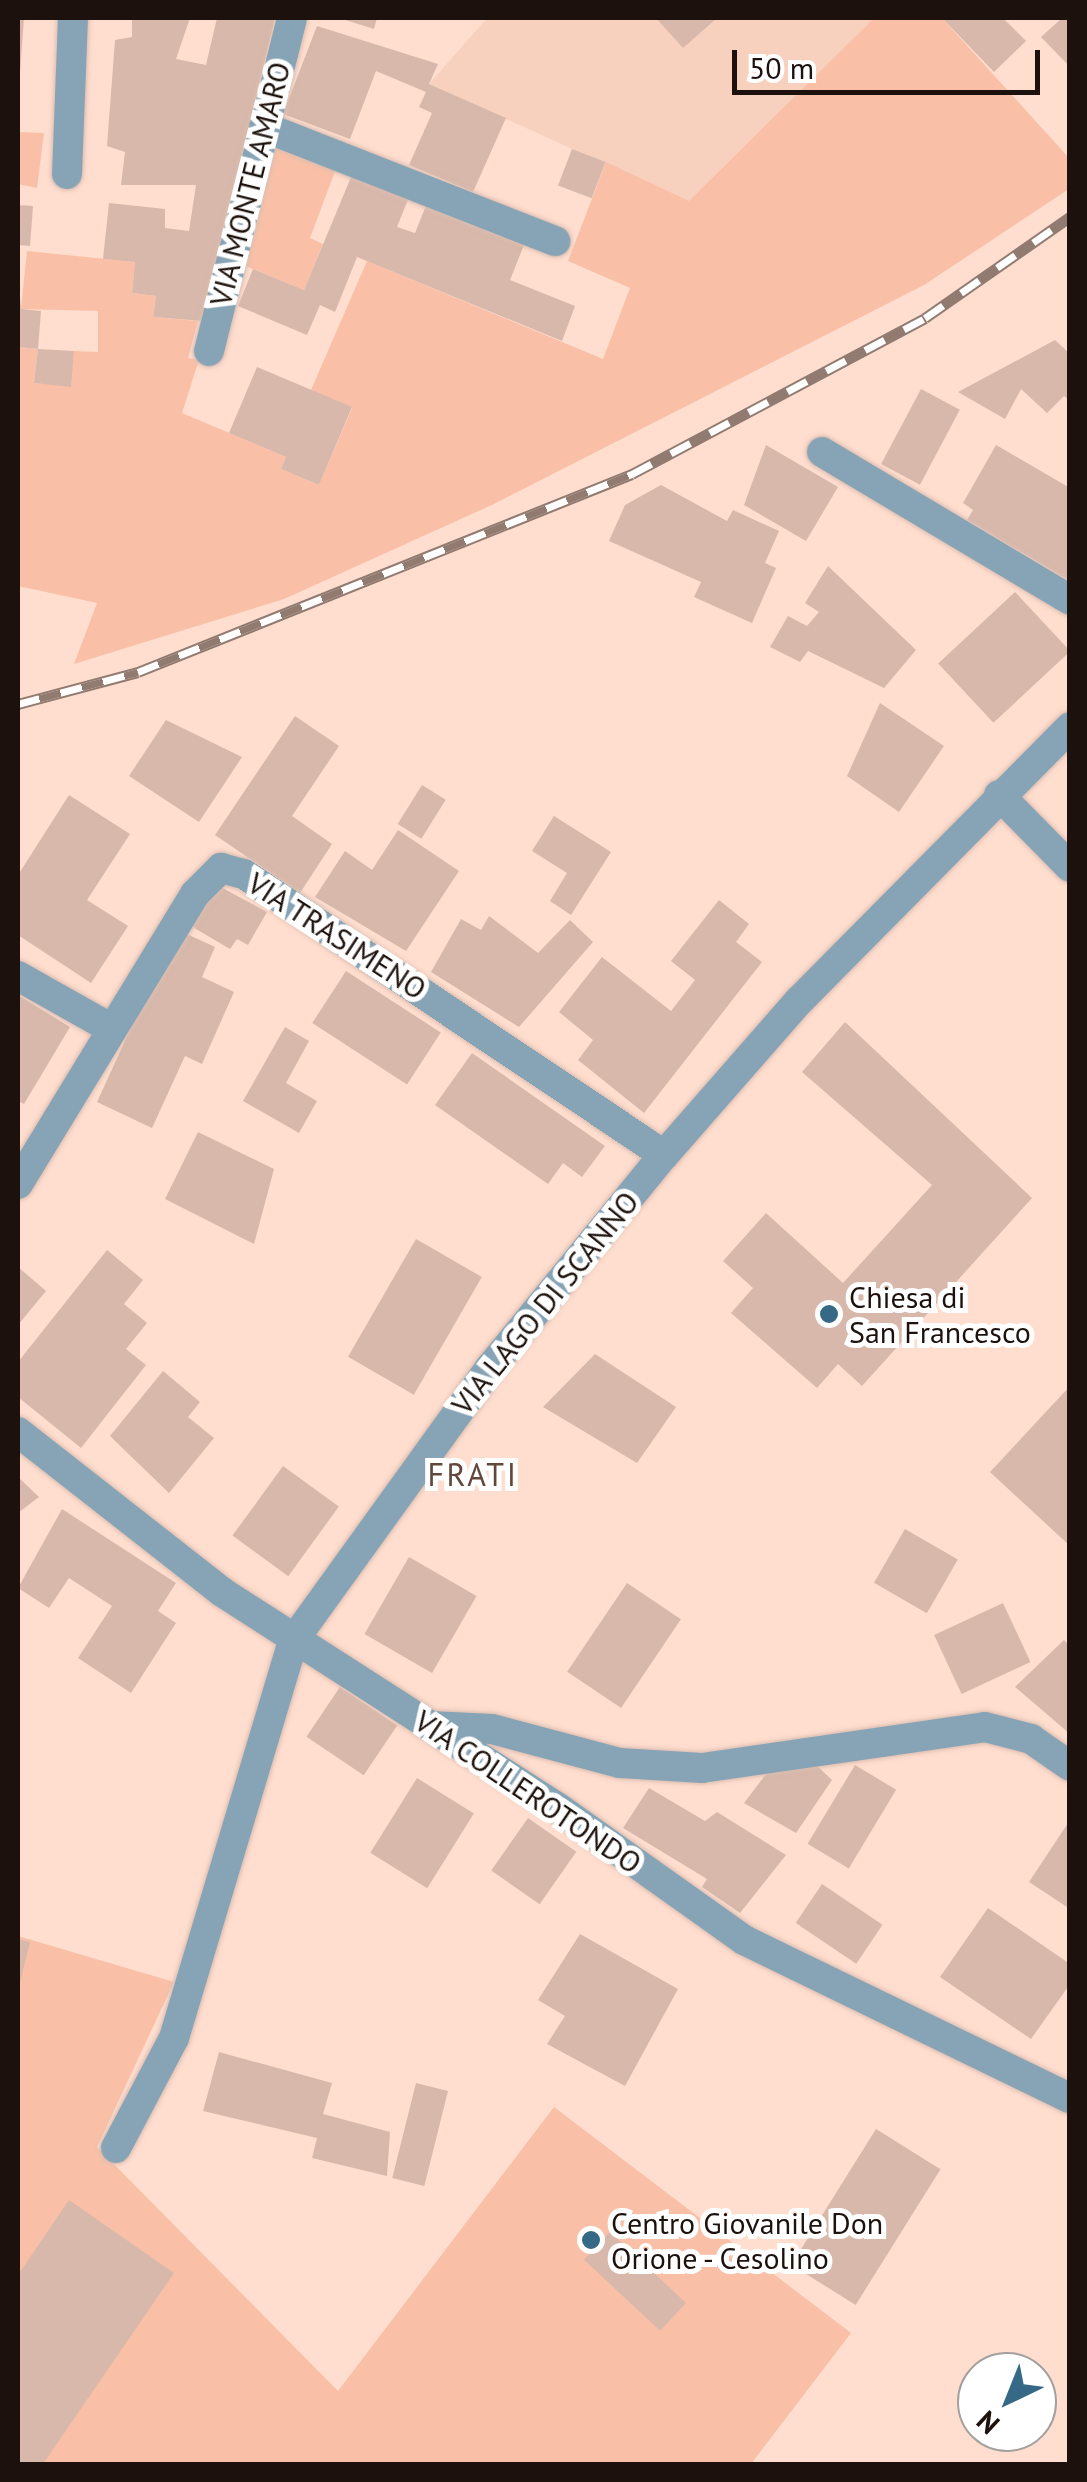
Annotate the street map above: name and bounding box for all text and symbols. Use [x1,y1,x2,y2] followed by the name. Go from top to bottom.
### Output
[737,30,1044,92] scale bar
[749,48,814,87] text: 50 m
[202,57,298,311] street label: VIA MONTE AMARO
[240,864,434,1008] street label: VIA TRASIMENO
[444,1184,646,1422] street label: VIA LAGO DI SCANNO
[849,1279,1031,1350] place label: Chiesa di San Francesco
[818,1303,840,1325] marker: Chiesa di San Francesco
[428,1455,518,1493] district label: FRATI
[407,1702,649,1882] street label: VIA COLLEROTONDO
[611,2205,883,2276] place label: Centro Giovanile Don Orione - Cesolino
[580,2229,602,2251] marker: Centro Giovanile Don Orione - Cesolino
[957,2352,1057,2452] north arrow
[968,2403,1007,2443] text: N

